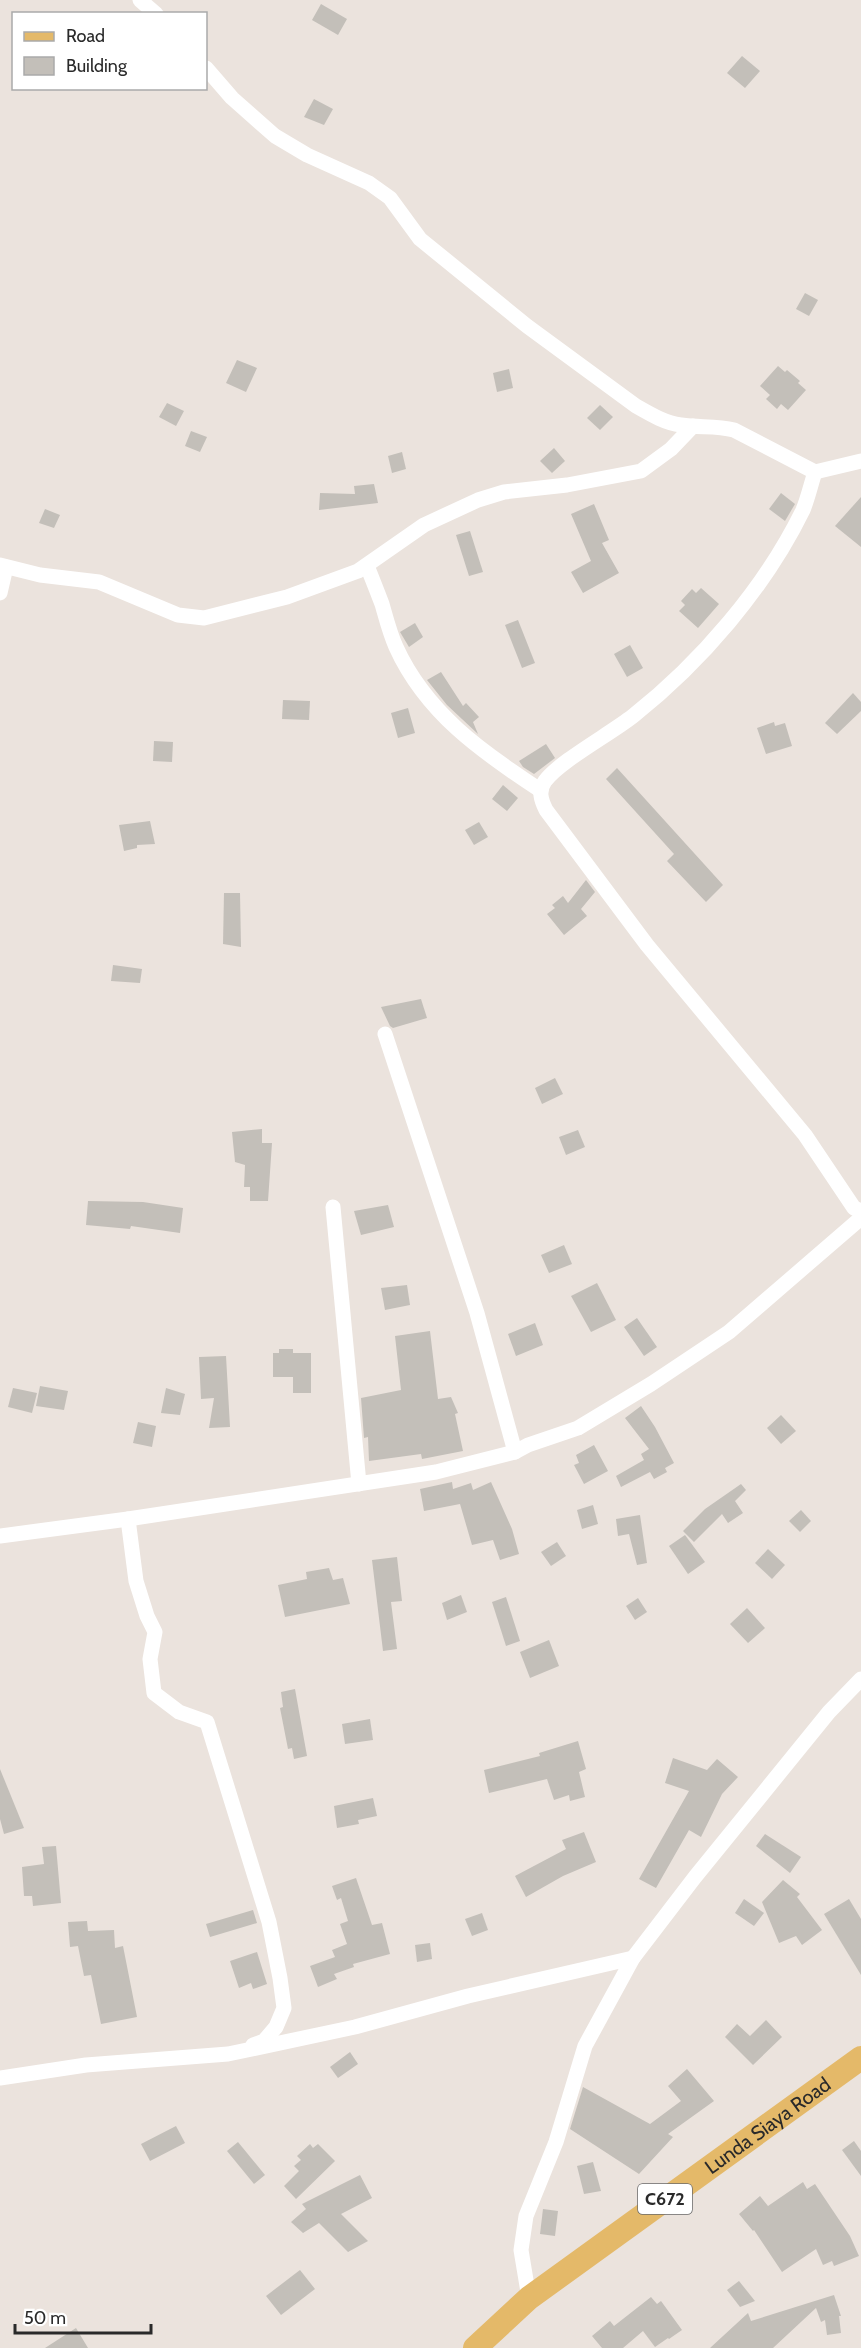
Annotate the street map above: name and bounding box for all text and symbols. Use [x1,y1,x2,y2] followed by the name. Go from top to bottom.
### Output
[12,12,207,90] legend
[66,25,105,47] text: Road
[66,55,128,77] text: Building
[700,2072,835,2179] street label: Lunda Siaya Road
[638,2184,692,2214] road number: C672
[15,2297,152,2335] scale bar
[24,2307,66,2329] text: 50 m

